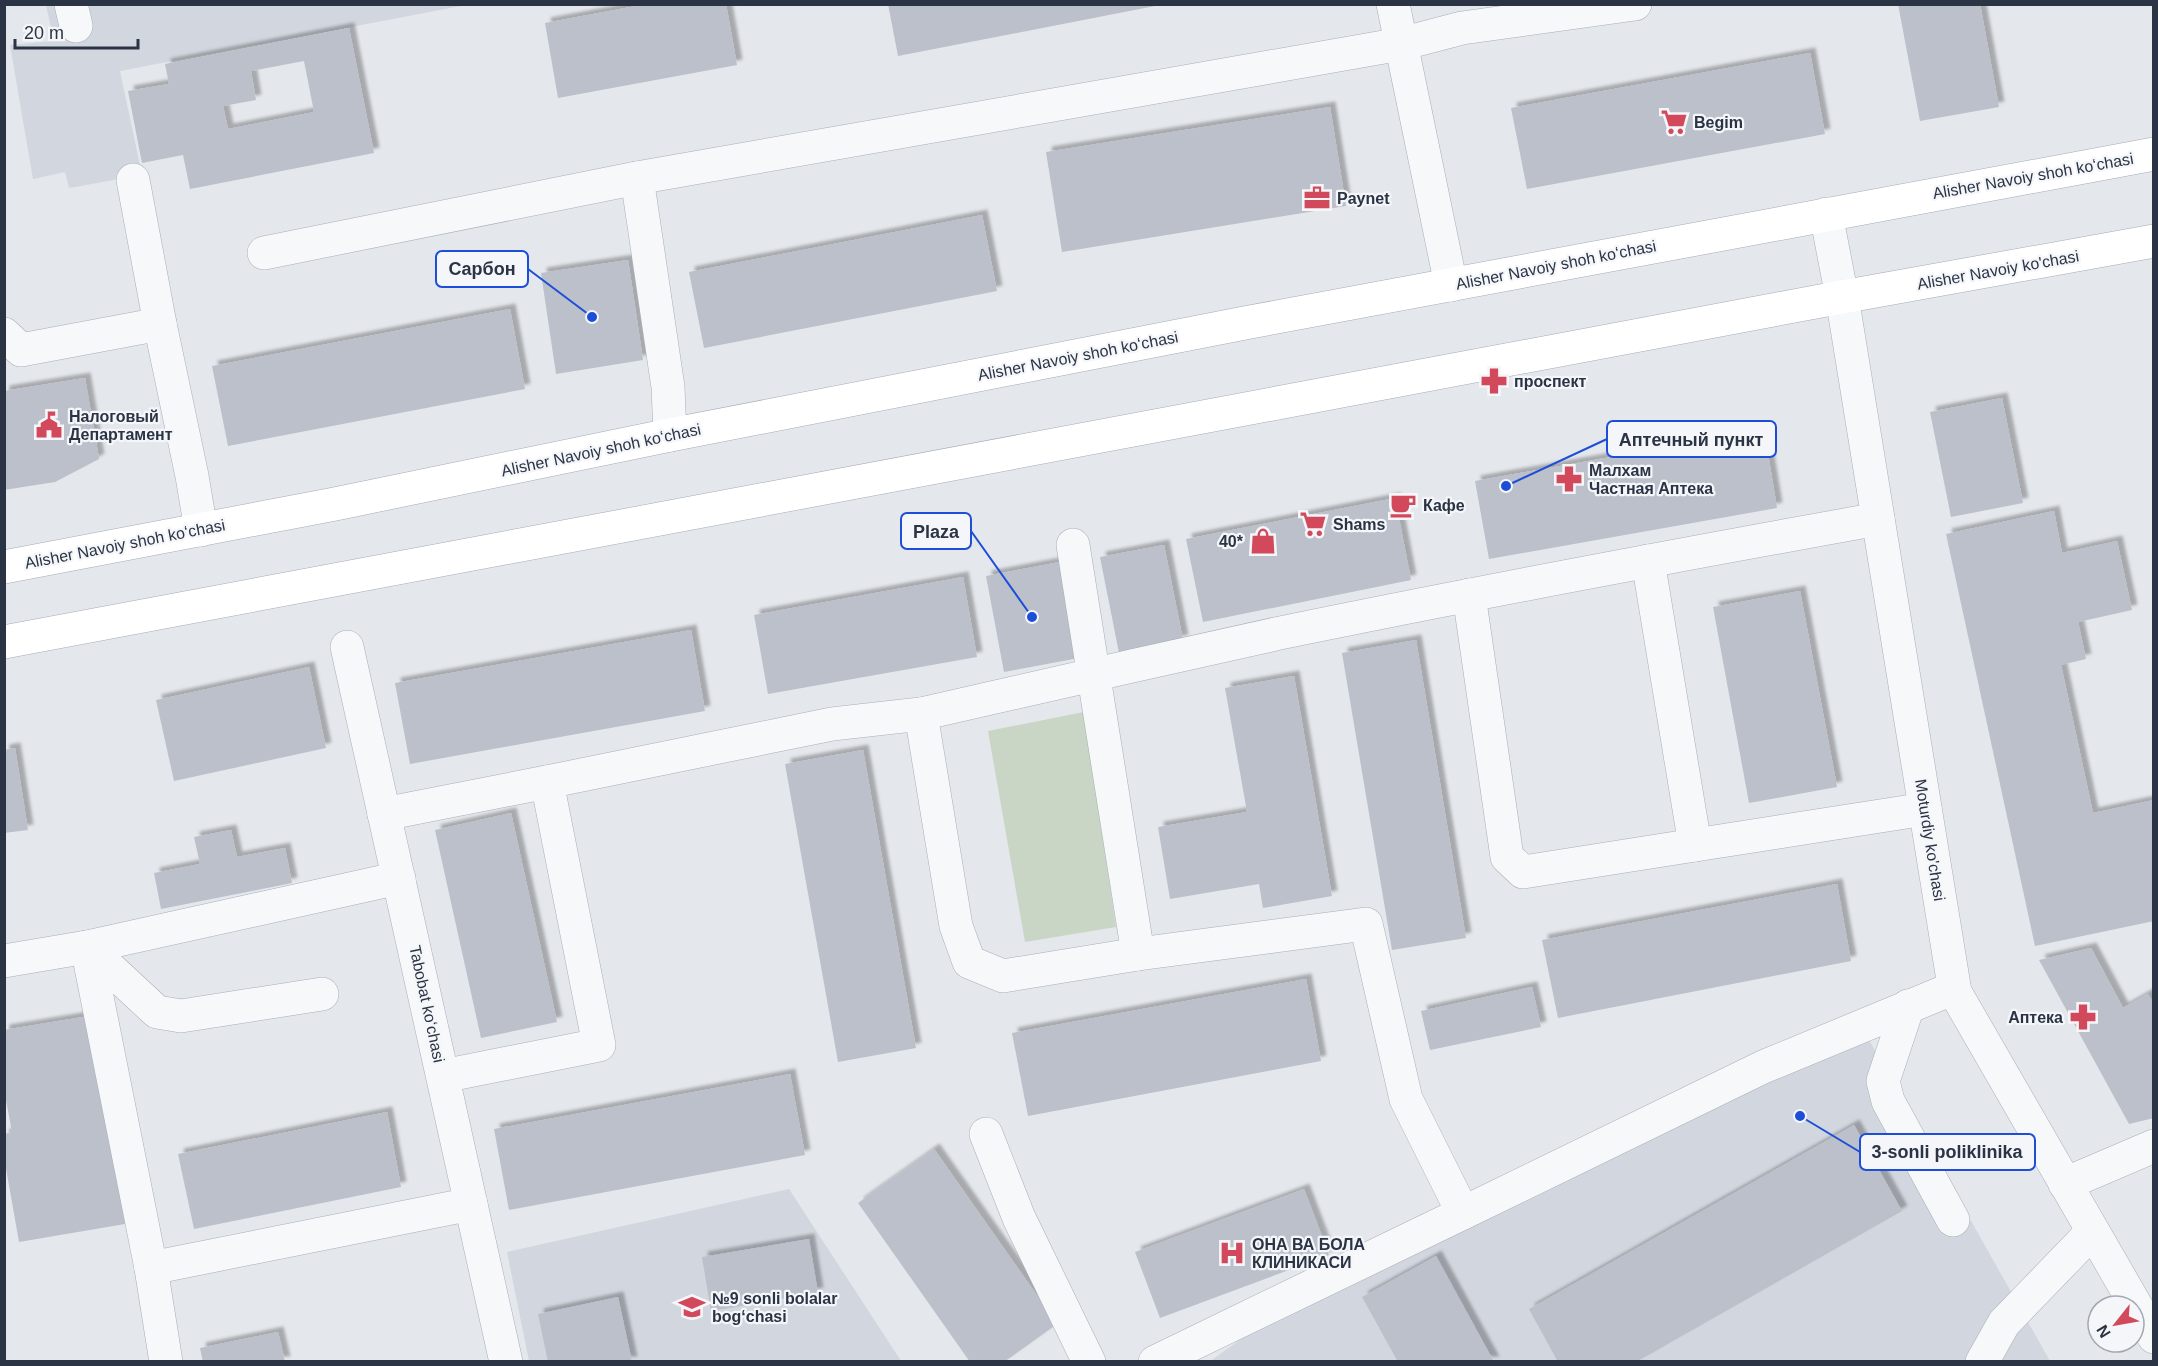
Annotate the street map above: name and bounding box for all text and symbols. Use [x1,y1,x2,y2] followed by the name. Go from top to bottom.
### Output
[15,12,138,50] scale bar
[24,23,64,43] text: 20 m
[1659,107,1689,137] supermarket icon: Begim
[1694,114,1743,131] place label: Begim
[1931,150,2135,202] street label: Alisher Navoiy shoh koʻchasi
[1302,183,1332,213] office icon: Paynet
[1337,190,1390,207] place label: Paynet
[1454,237,1658,293] street label: Alisher Navoiy shoh koʻchasi
[1916,247,2080,293] street label: Alisher Navoiy ko'chasi
[436,251,528,287] callout: Сарбон
[448,259,516,279] text: Сарбон
[976,328,1180,384] street label: Alisher Navoiy shoh koʻchasi
[1479,366,1509,396] pharmacy icon: проспект
[1514,373,1586,390] place label: проспект
[69,408,173,443] place label: Налоговый Департамент
[34,410,64,440] public building icon: Налоговый Департамент
[500,421,702,479] street label: Alisher Navoiy shoh koʻchasi
[1607,421,1776,457] callout: Аптечный пункт
[1619,430,1763,450] text: Аптечный пункт
[1589,462,1713,497] place label: Малхам Частная Аптека
[1554,464,1584,494] pharmacy icon: Малхам Частная Аптека
[1388,490,1418,520] cafe icon: Кафе
[1423,497,1465,514] place label: Кафе
[1298,509,1328,539] supermarket icon: Shams
[901,513,971,549] callout: Plaza
[23,516,227,572] street label: Alisher Navoiy shoh koʻchasi
[1333,516,1386,533] place label: Shams
[913,522,960,542] text: Plaza
[1248,526,1278,556] shop icon: 40*
[1219,533,1244,550] place label: 40*
[1912,778,1948,902] street label: Moturdiy ko'chasi
[406,944,448,1064] street label: Tabobat koʻchasi
[2068,1002,2098,1032] pharmacy icon: Аптека
[2008,1009,2063,1026] place label: Аптека
[1860,1134,2035,1170] callout: 3-sonli poliklinika
[1871,1142,2024,1162] text: 3-sonli poliklinika
[1252,1236,1366,1271] place label: ОНА ВА БОЛА КЛИНИКАСИ
[1217,1238,1247,1268] hospital icon: ОНА ВА БОЛА КЛИНИКАСИ
[712,1290,837,1325] place label: №9 sonli bolalar bog‘chasi
[677,1292,707,1322] school or university icon: №9 sonli bolalar bog‘chasi
[2086,1294,2146,1354] north arrow
[2093,1322,2114,1341] text: N

